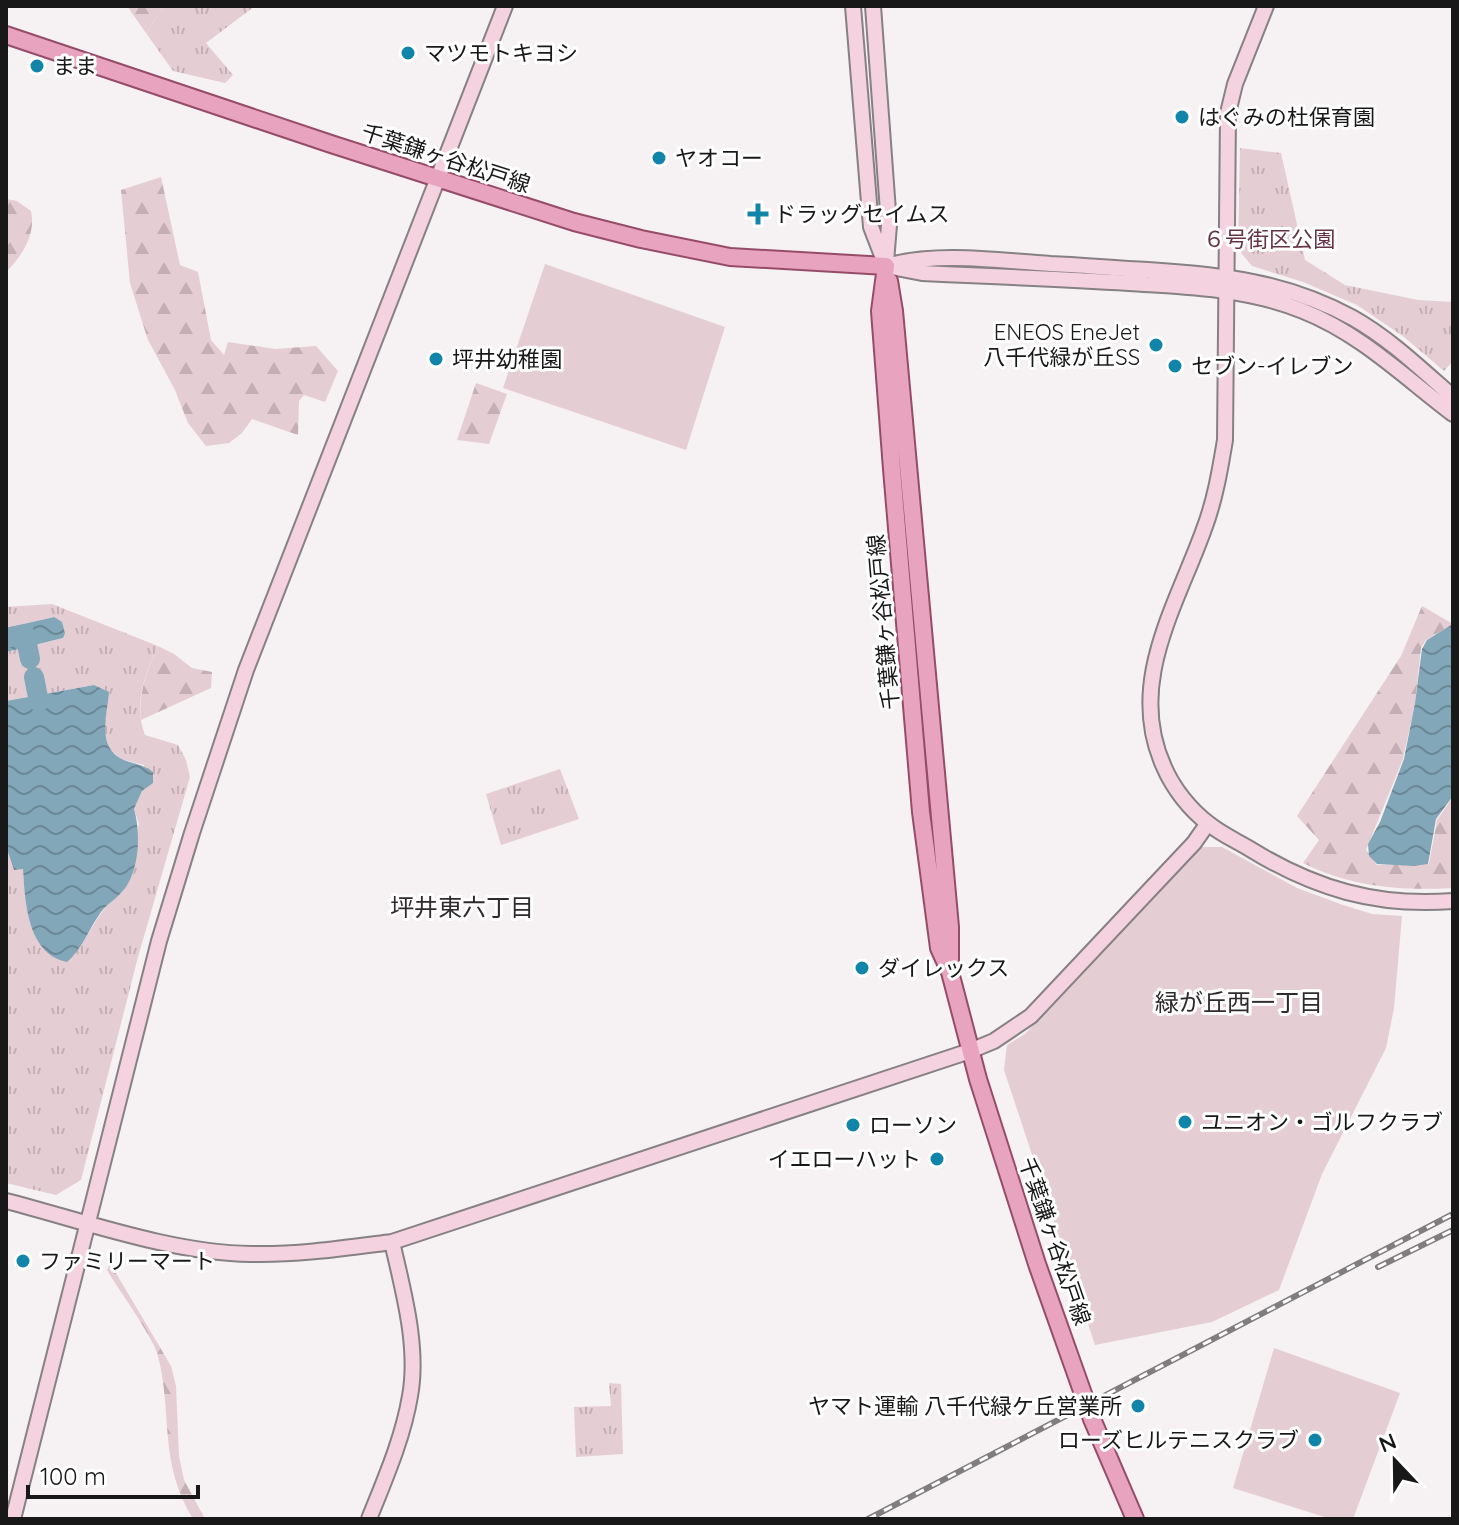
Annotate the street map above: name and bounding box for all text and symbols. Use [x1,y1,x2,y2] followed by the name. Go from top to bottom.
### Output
[424,39,578,67] place label: マツモトキヨシ
[399,44,417,62] marker: マツモトキヨシ
[53,52,97,80] place label: まま
[28,57,46,75] marker: まま
[1198,103,1375,131] place label: はぐみの杜保育園
[1173,108,1191,126] marker: はぐみの杜保育園
[358,117,534,199] street label: 千葉鎌ヶ谷松戸線
[675,144,763,172] place label: ヤオコー
[650,149,668,167] marker: ヤオコー
[774,200,950,228] place label: ドラッグセイムス
[749,205,767,223] marker: ドラッグセイムス
[1203,225,1335,253] park label: ６号街区公園
[983,318,1140,371] place label: ENEOS EneJet 八千代緑が丘SS
[1147,336,1165,354] marker: ENEOS EneJet 八千代緑が丘SS
[452,345,562,373] place label: 坪井幼稚園
[427,350,445,368] marker: 坪井幼稚園
[1191,352,1354,380] place label: セブン-イレブン
[1166,357,1184,375] marker: セブン-イレブン
[861,533,905,711] street label: 千葉鎌ヶ谷松戸線
[390,892,534,922] district label: 坪井東六丁目
[878,954,1009,982] place label: ダイレックス
[853,959,871,977] marker: ダイレックス
[1155,987,1323,1017] district label: 緑が丘西一丁目
[1201,1108,1443,1136] place label: ユニオン・ゴルフクラブ
[869,1111,957,1139] place label: ローソン
[1176,1113,1194,1131] marker: ユニオン・ゴルフクラブ
[844,1116,862,1134] marker: ローソン
[768,1145,921,1173] place label: イエローハット
[928,1150,946,1168] marker: イエローハット
[1013,1153,1097,1329] street label: 千葉鎌ヶ谷松戸線
[39,1247,215,1275] place label: ファミリーマート
[14,1252,32,1270] marker: ファミリーマート
[808,1392,1122,1420] place label: ヤマト運輸 八千代緑ケ丘営業所
[1129,1397,1147,1415] marker: ヤマト運輸 八千代緑ケ丘営業所
[1355,1421,1435,1501] north arrow
[1058,1426,1299,1454] place label: ローズヒルテニスクラブ
[1375,1426,1400,1458] text: N
[1306,1431,1324,1449] marker: ローズヒルテニスクラブ
[28,1449,198,1499] scale bar
[40,1461,106,1491] text: 100 m

